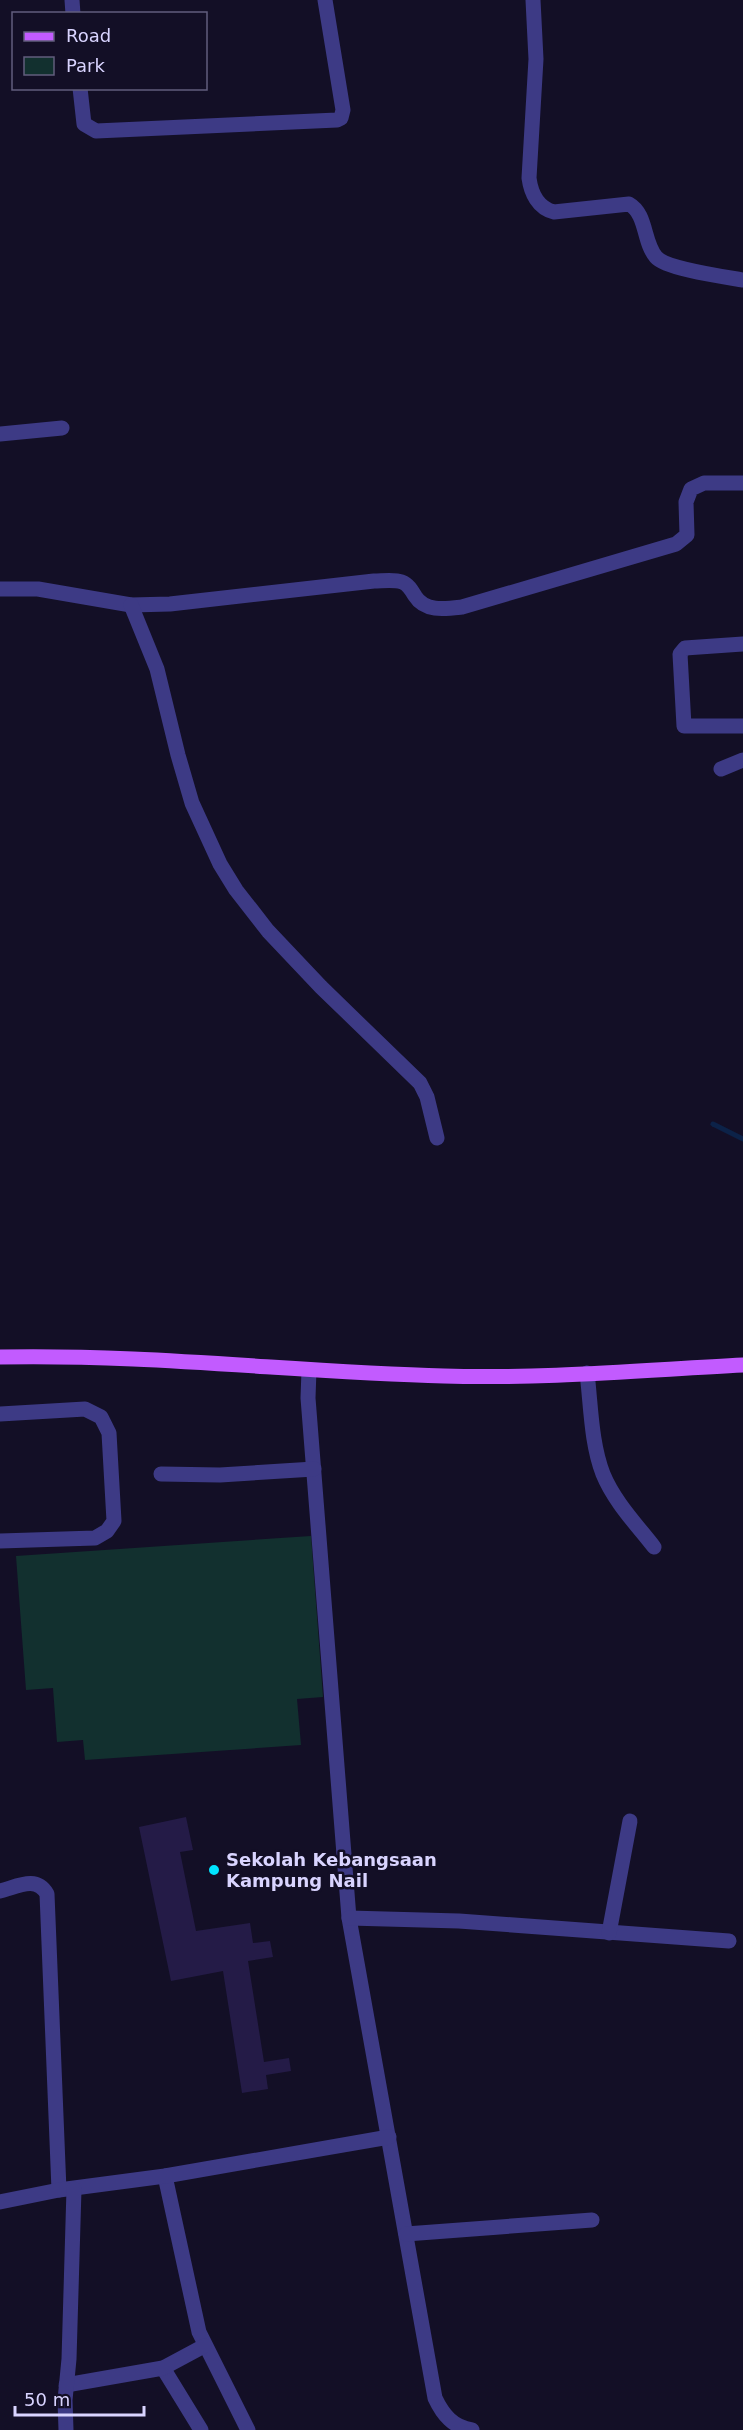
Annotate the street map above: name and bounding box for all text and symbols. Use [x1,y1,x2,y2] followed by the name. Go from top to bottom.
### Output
[12,12,207,90] legend
[66,25,111,46] text: Road
[66,55,105,76] text: Park
[226,1849,437,1891] place label: Sekolah Kebangsaan Kampung Nail
[207,1863,221,1877] marker: Sekolah Kebangsaan Kampung Nail
[15,2379,144,2417] scale bar
[24,2389,70,2410] text: 50 m

